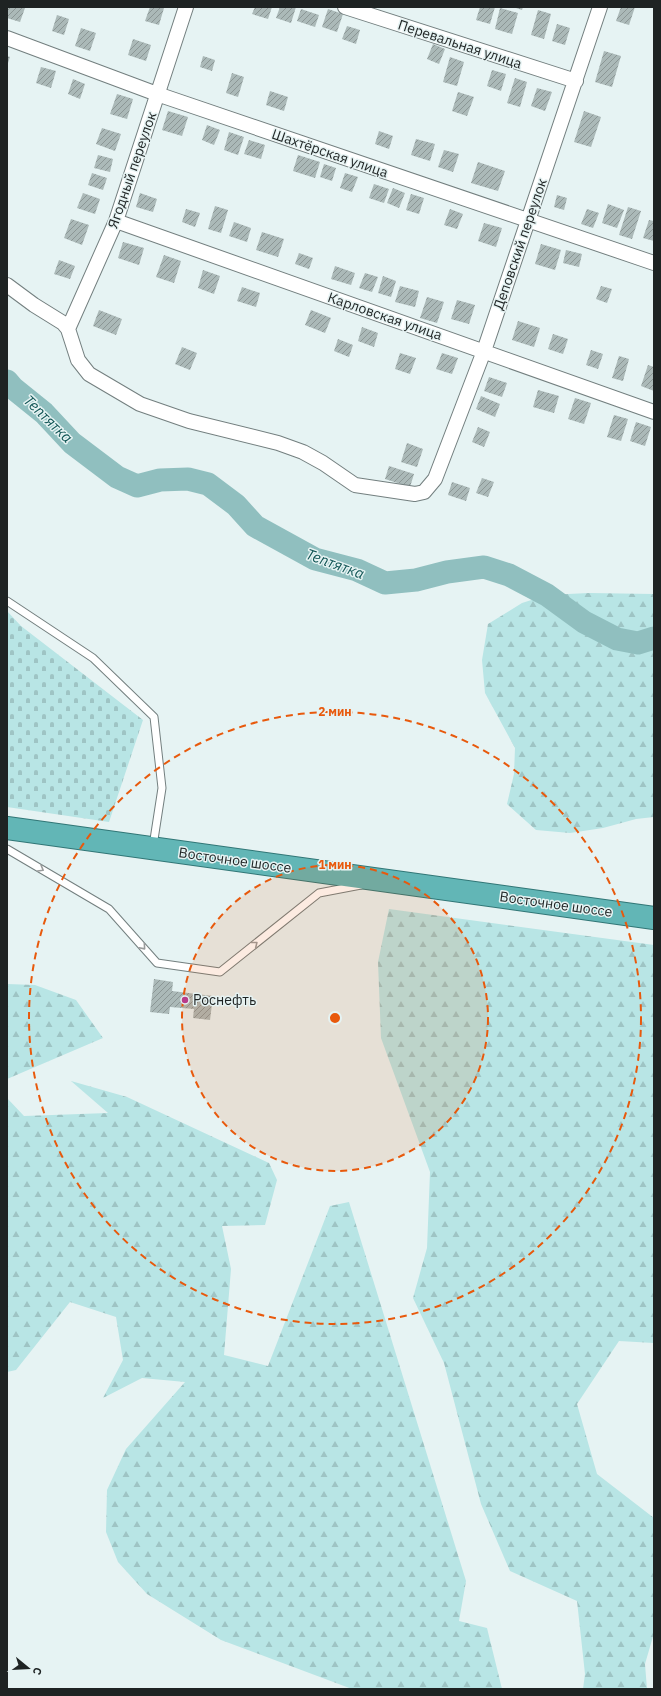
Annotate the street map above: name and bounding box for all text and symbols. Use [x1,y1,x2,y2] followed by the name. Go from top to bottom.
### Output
[396,16,525,73] street label: Перевальная улица
[104,109,161,231] street label: Ягодный переулок
[269,125,391,182] street label: Шахтёрская улица
[489,176,551,312] street label: Деповский переулок
[325,288,445,344] street label: Карловская улица
[20,391,77,447] water label: Тептятка
[303,544,367,583] water label: Тептятка
[318,704,352,719] text: 2 мин
[178,843,293,877] street label: Восточное шоссе
[318,857,352,872] text: 1 мин
[37,865,44,872] one-way arrow
[499,887,614,921] street label: Восточное шоссе
[138,942,145,950] one-way arrow
[250,942,257,949] one-way arrow
[193,991,256,1009] place label: Роснефть
[180,995,190,1005] marker: Роснефть
[328,1011,342,1025] centre of rings
[8,1648,48,1688] north arrow
[30,1666,45,1677] text: С

